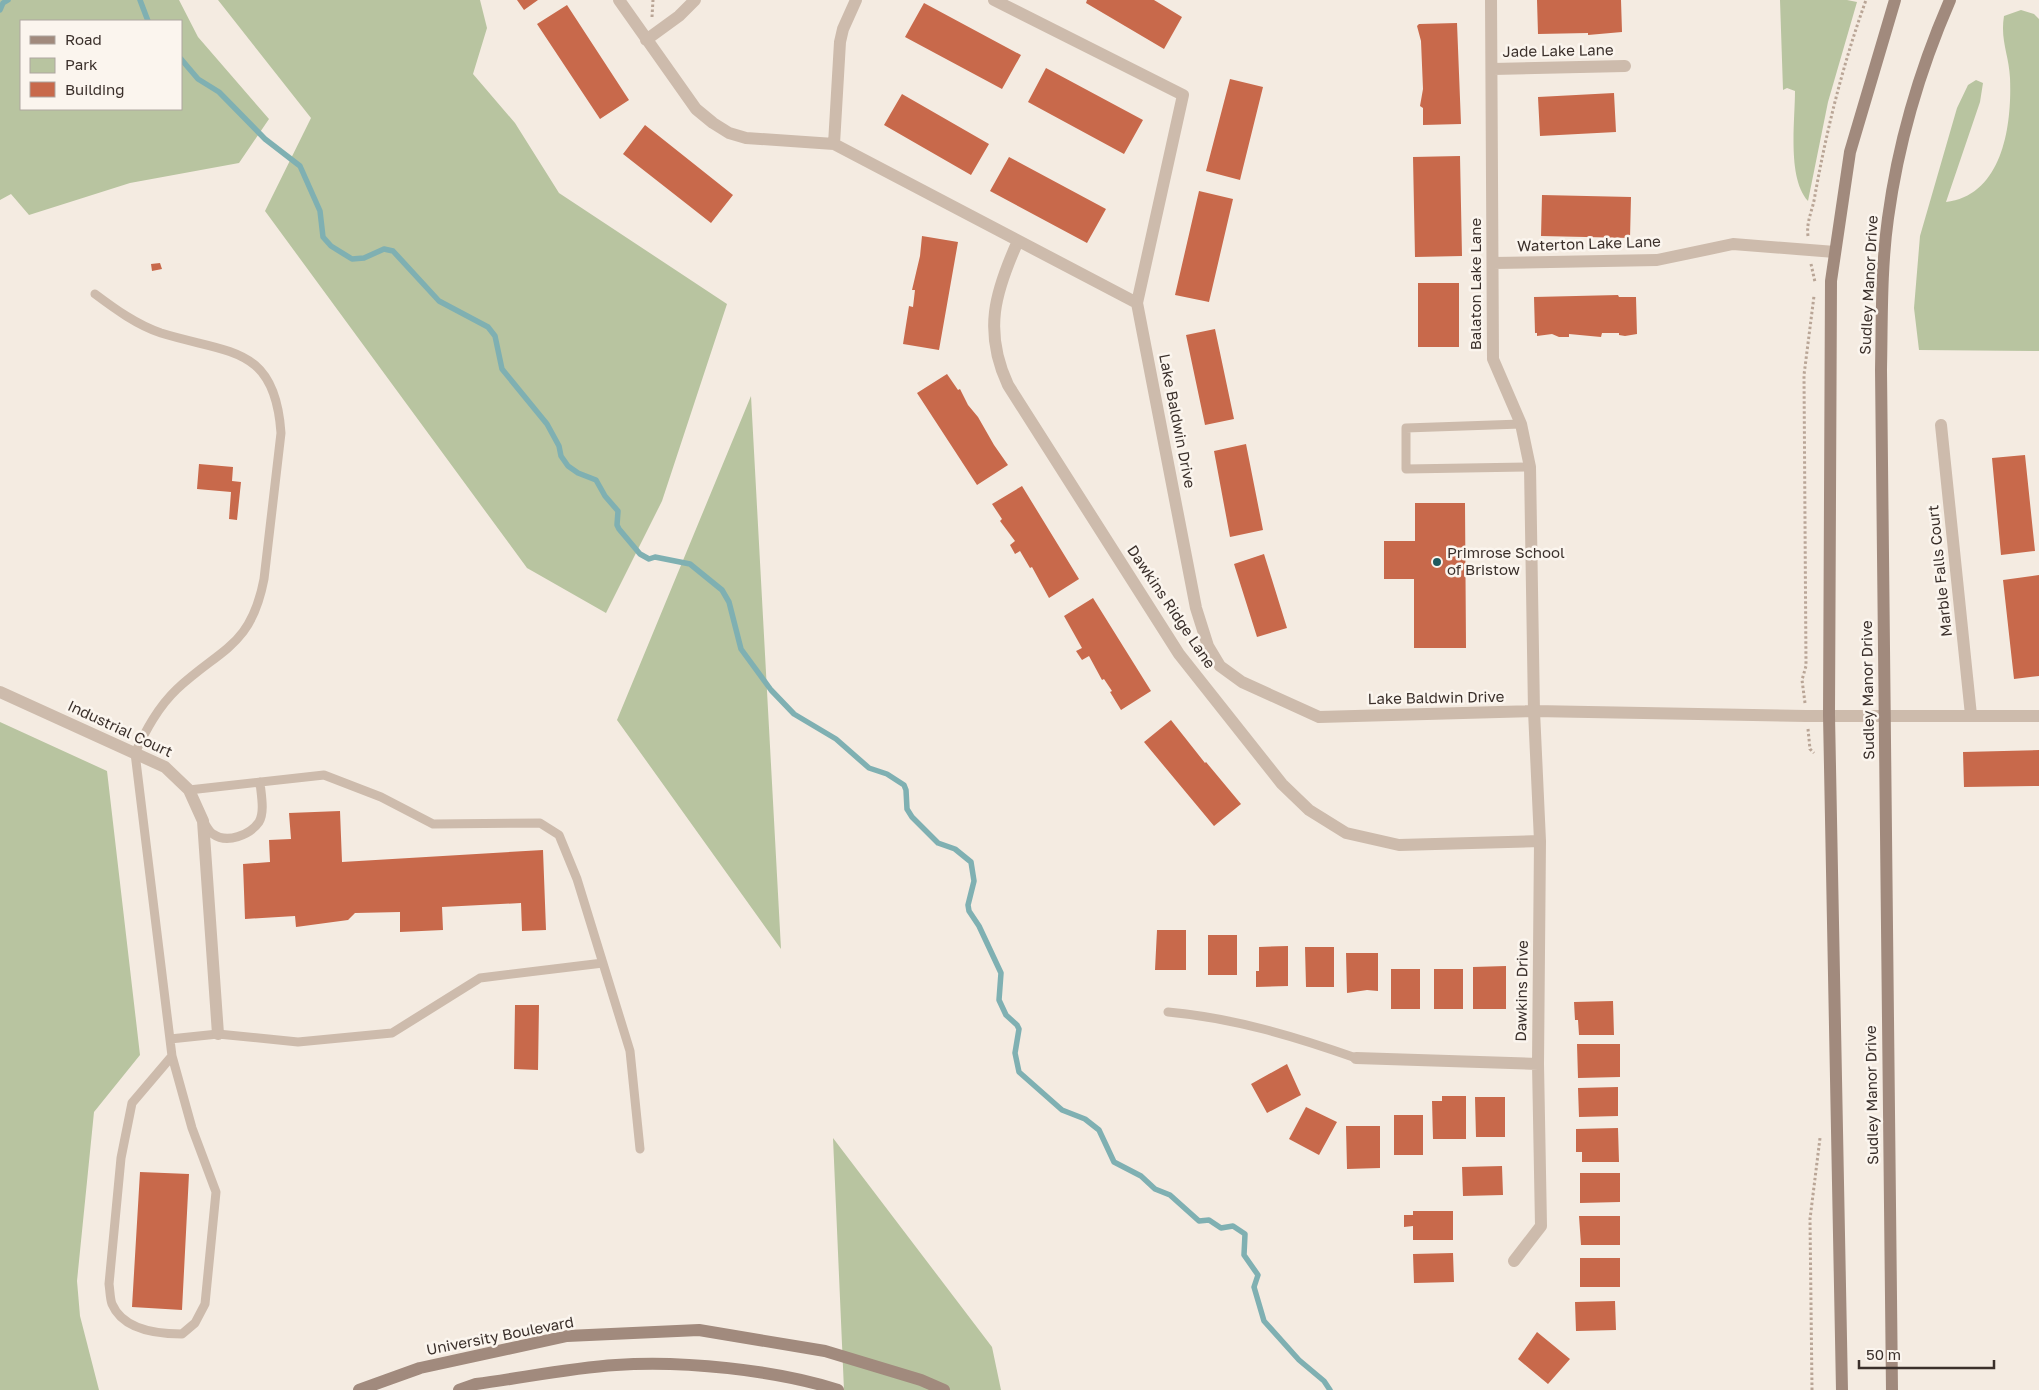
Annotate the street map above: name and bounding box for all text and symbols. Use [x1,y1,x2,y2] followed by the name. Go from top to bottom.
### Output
[20,20,182,110] legend
[65,30,102,48] text: Road
[1502,40,1614,60] street label: Jade Lake Lane
[65,55,98,73] text: Park
[65,80,125,98] text: Building
[1855,215,1881,355] street label: Sudley Manor Drive
[1466,217,1484,350] street label: Balaton Lake Lane
[1517,231,1661,255] street label: Waterton Lake Lane
[1156,352,1200,490] street label: Lake Baldwin Drive
[1923,504,1955,638] street label: Marble Falls Court
[1124,541,1220,672] street label: Dawkins Ridge Lane
[1447,543,1565,578] place label: Primrose School of Bristow
[1431,556,1443,568] marker: Primrose School of Bristow
[1857,620,1877,760] street label: Sudley Manor Drive
[1368,687,1505,707] street label: Lake Baldwin Drive
[65,696,176,760] street label: Industrial Court
[1511,940,1531,1042] street label: Dawkins Drive
[1861,1025,1881,1165] street label: Sudley Manor Drive
[425,1312,575,1358] street label: University Boulevard
[1859,1338,1994,1370] scale bar
[1866,1345,1901,1363] text: 50 m

